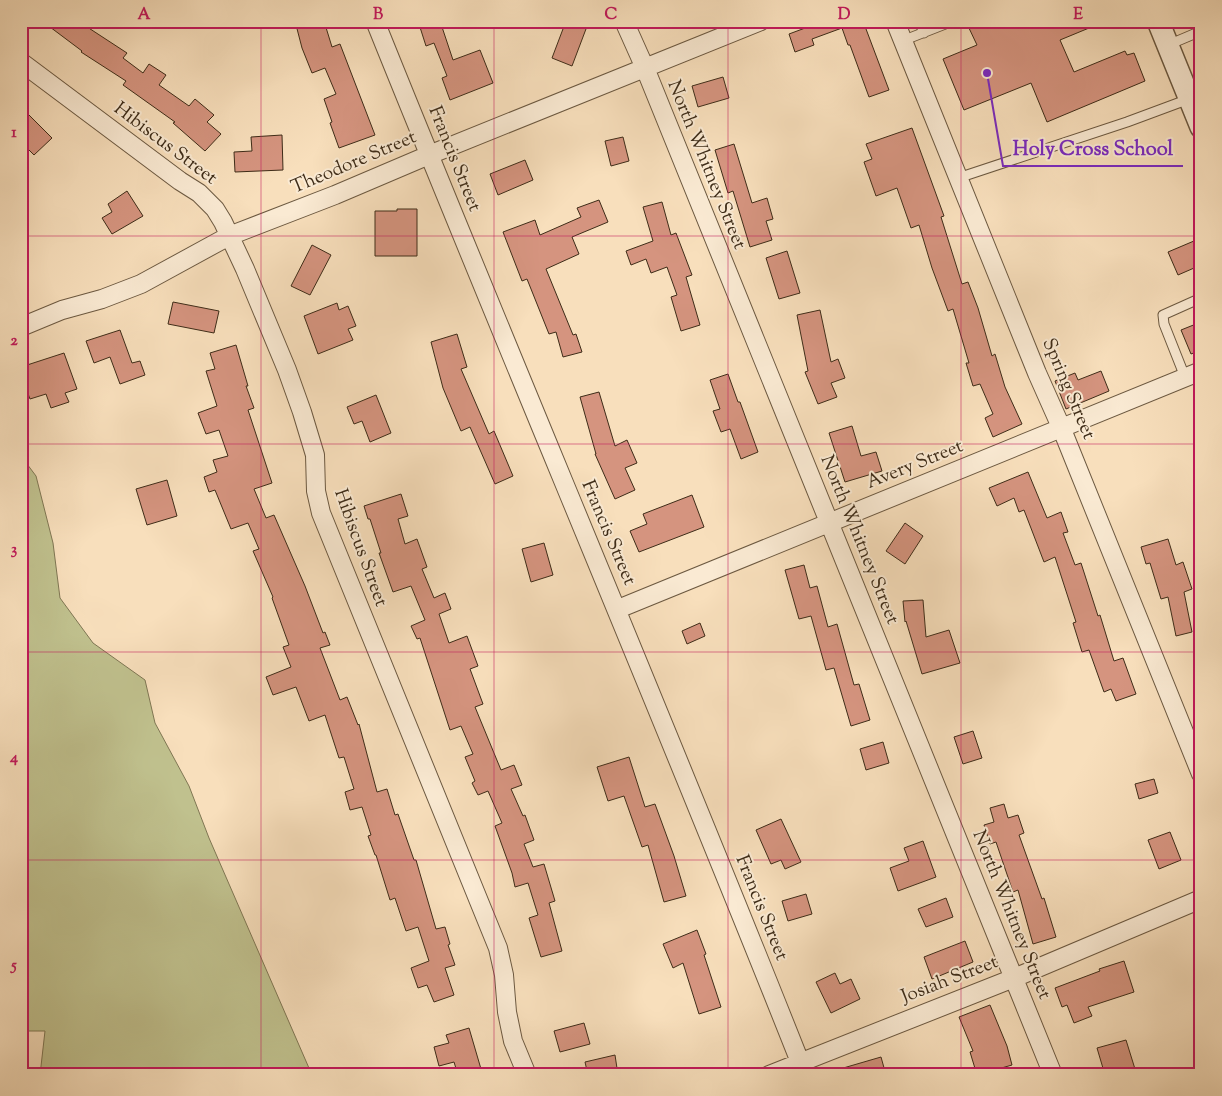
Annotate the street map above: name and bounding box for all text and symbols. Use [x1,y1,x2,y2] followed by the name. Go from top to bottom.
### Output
[138,4,151,27] text: A
[373,4,383,27] text: B
[605,4,618,27] text: C
[838,4,851,27] text: D
[1073,4,1083,27] text: E
[660,76,752,254] street label: North Whitney Street
[108,96,223,192] street label: Hibiscus Street
[421,102,488,216] street label: Francis Street
[11,122,17,145] text: 1
[287,124,421,202] street label: Theodore Street
[1003,131,1183,166] callout: Holy Cross School
[1013,136,1174,165] text: Holy Cross School
[10,330,18,353] text: 2
[1035,334,1102,444] street label: Spring Street
[862,433,968,497] street label: Avery Street
[813,451,905,629] street label: North Whitney Street
[574,476,642,590] street label: Francis Street
[326,485,394,611] street label: Hibiscus Street
[11,539,18,562] text: 3
[9,747,18,770] text: 4
[965,826,1057,1004] street label: North Whitney Street
[728,851,795,965] street label: Francis Street
[897,949,1003,1011] street label: Josiah Street
[9,955,17,978] text: 5

